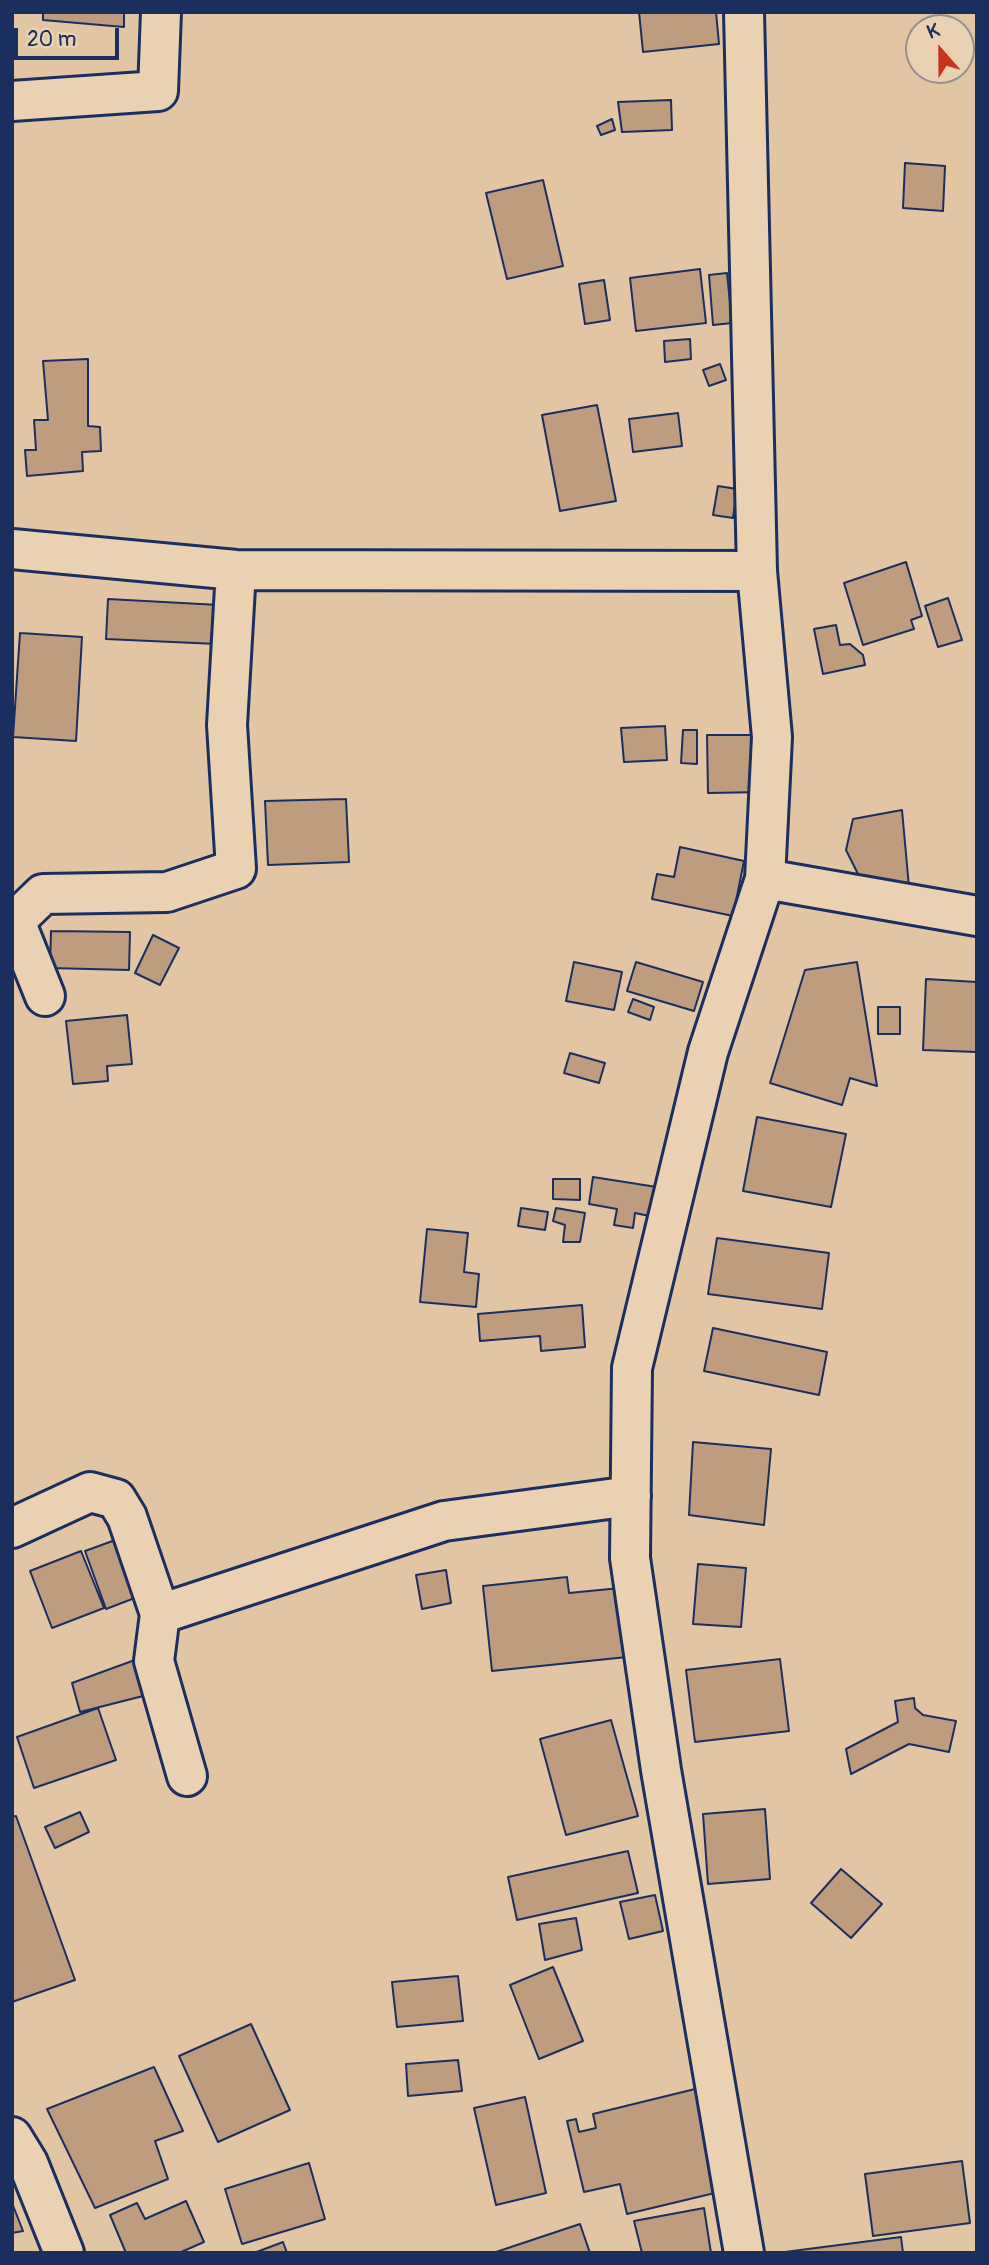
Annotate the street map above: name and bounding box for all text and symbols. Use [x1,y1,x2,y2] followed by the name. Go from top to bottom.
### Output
[18,14,122,58] scale bar
[905,14,975,84] north arrow
[924,18,943,45] text: K
[27,26,76,53] text: 20 m

